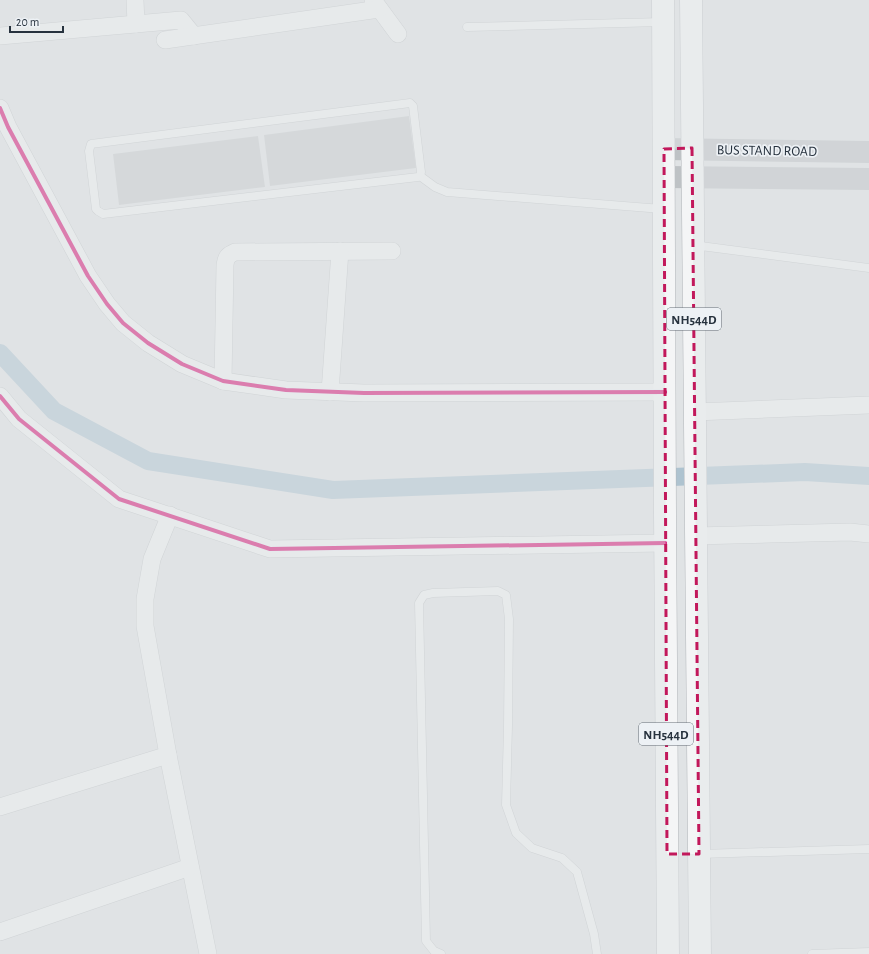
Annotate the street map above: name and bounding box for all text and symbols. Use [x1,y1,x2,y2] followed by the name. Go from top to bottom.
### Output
[10,8,63,34] scale bar
[16,16,39,28] text: 20 m
[717,143,817,159] street label: BUS STAND ROAD
[667,308,721,330] road number: NH544D
[639,723,693,745] road number: NH544D

